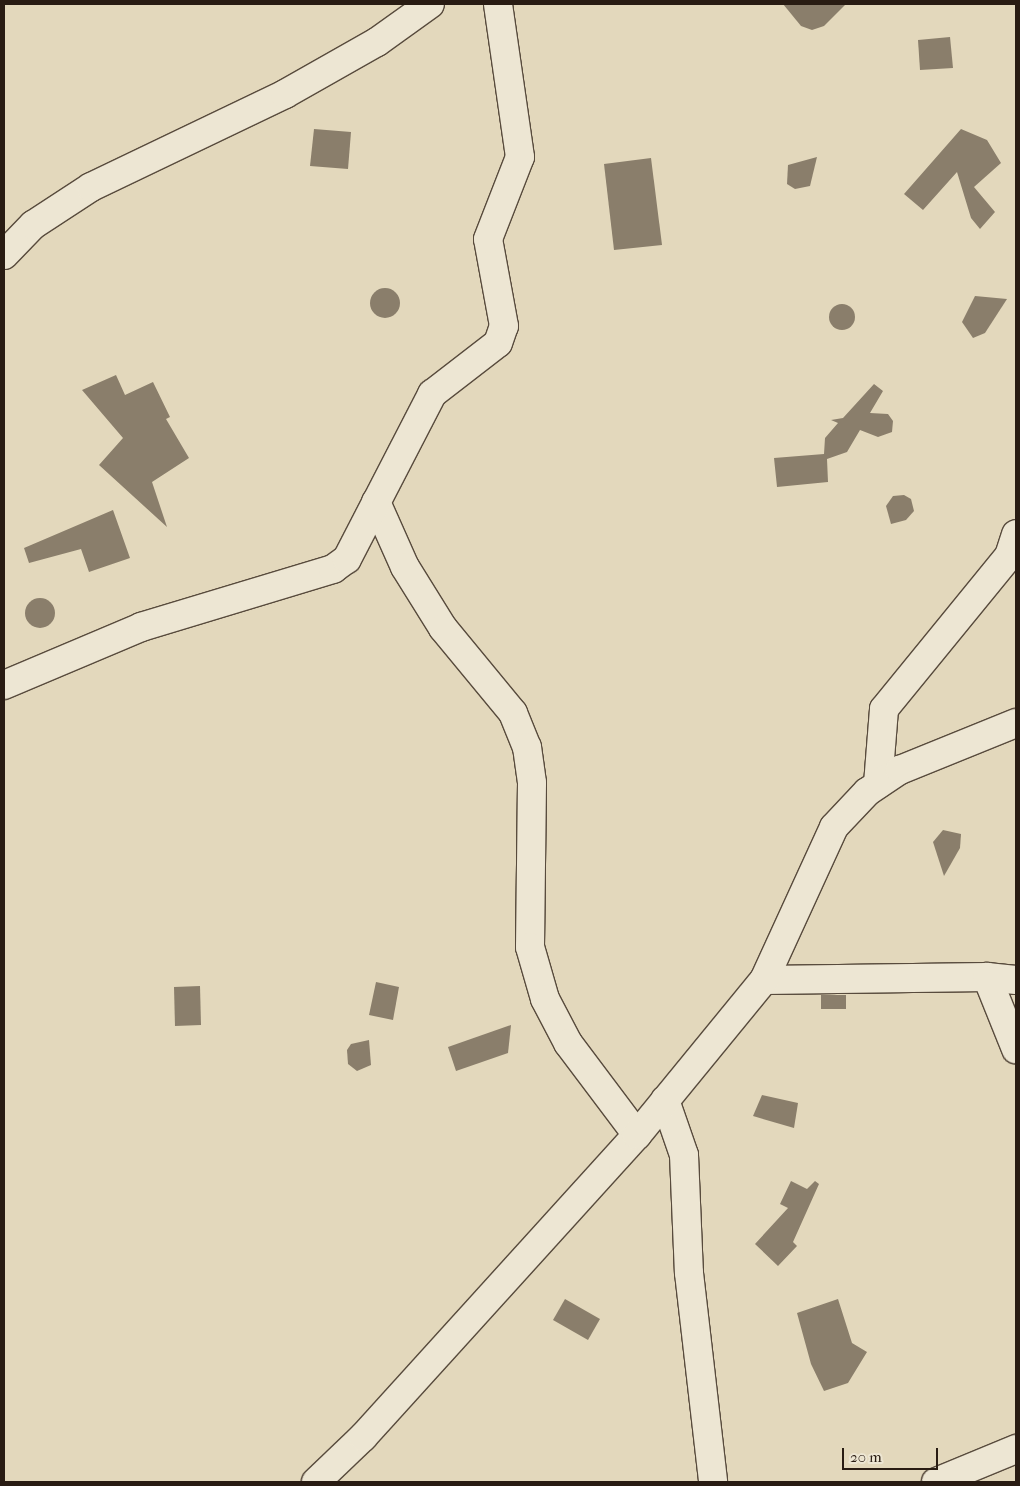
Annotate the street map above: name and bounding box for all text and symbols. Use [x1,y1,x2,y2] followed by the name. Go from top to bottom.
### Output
[845,1438,941,1470] scale bar
[850,1448,882,1466] text: 20 m

